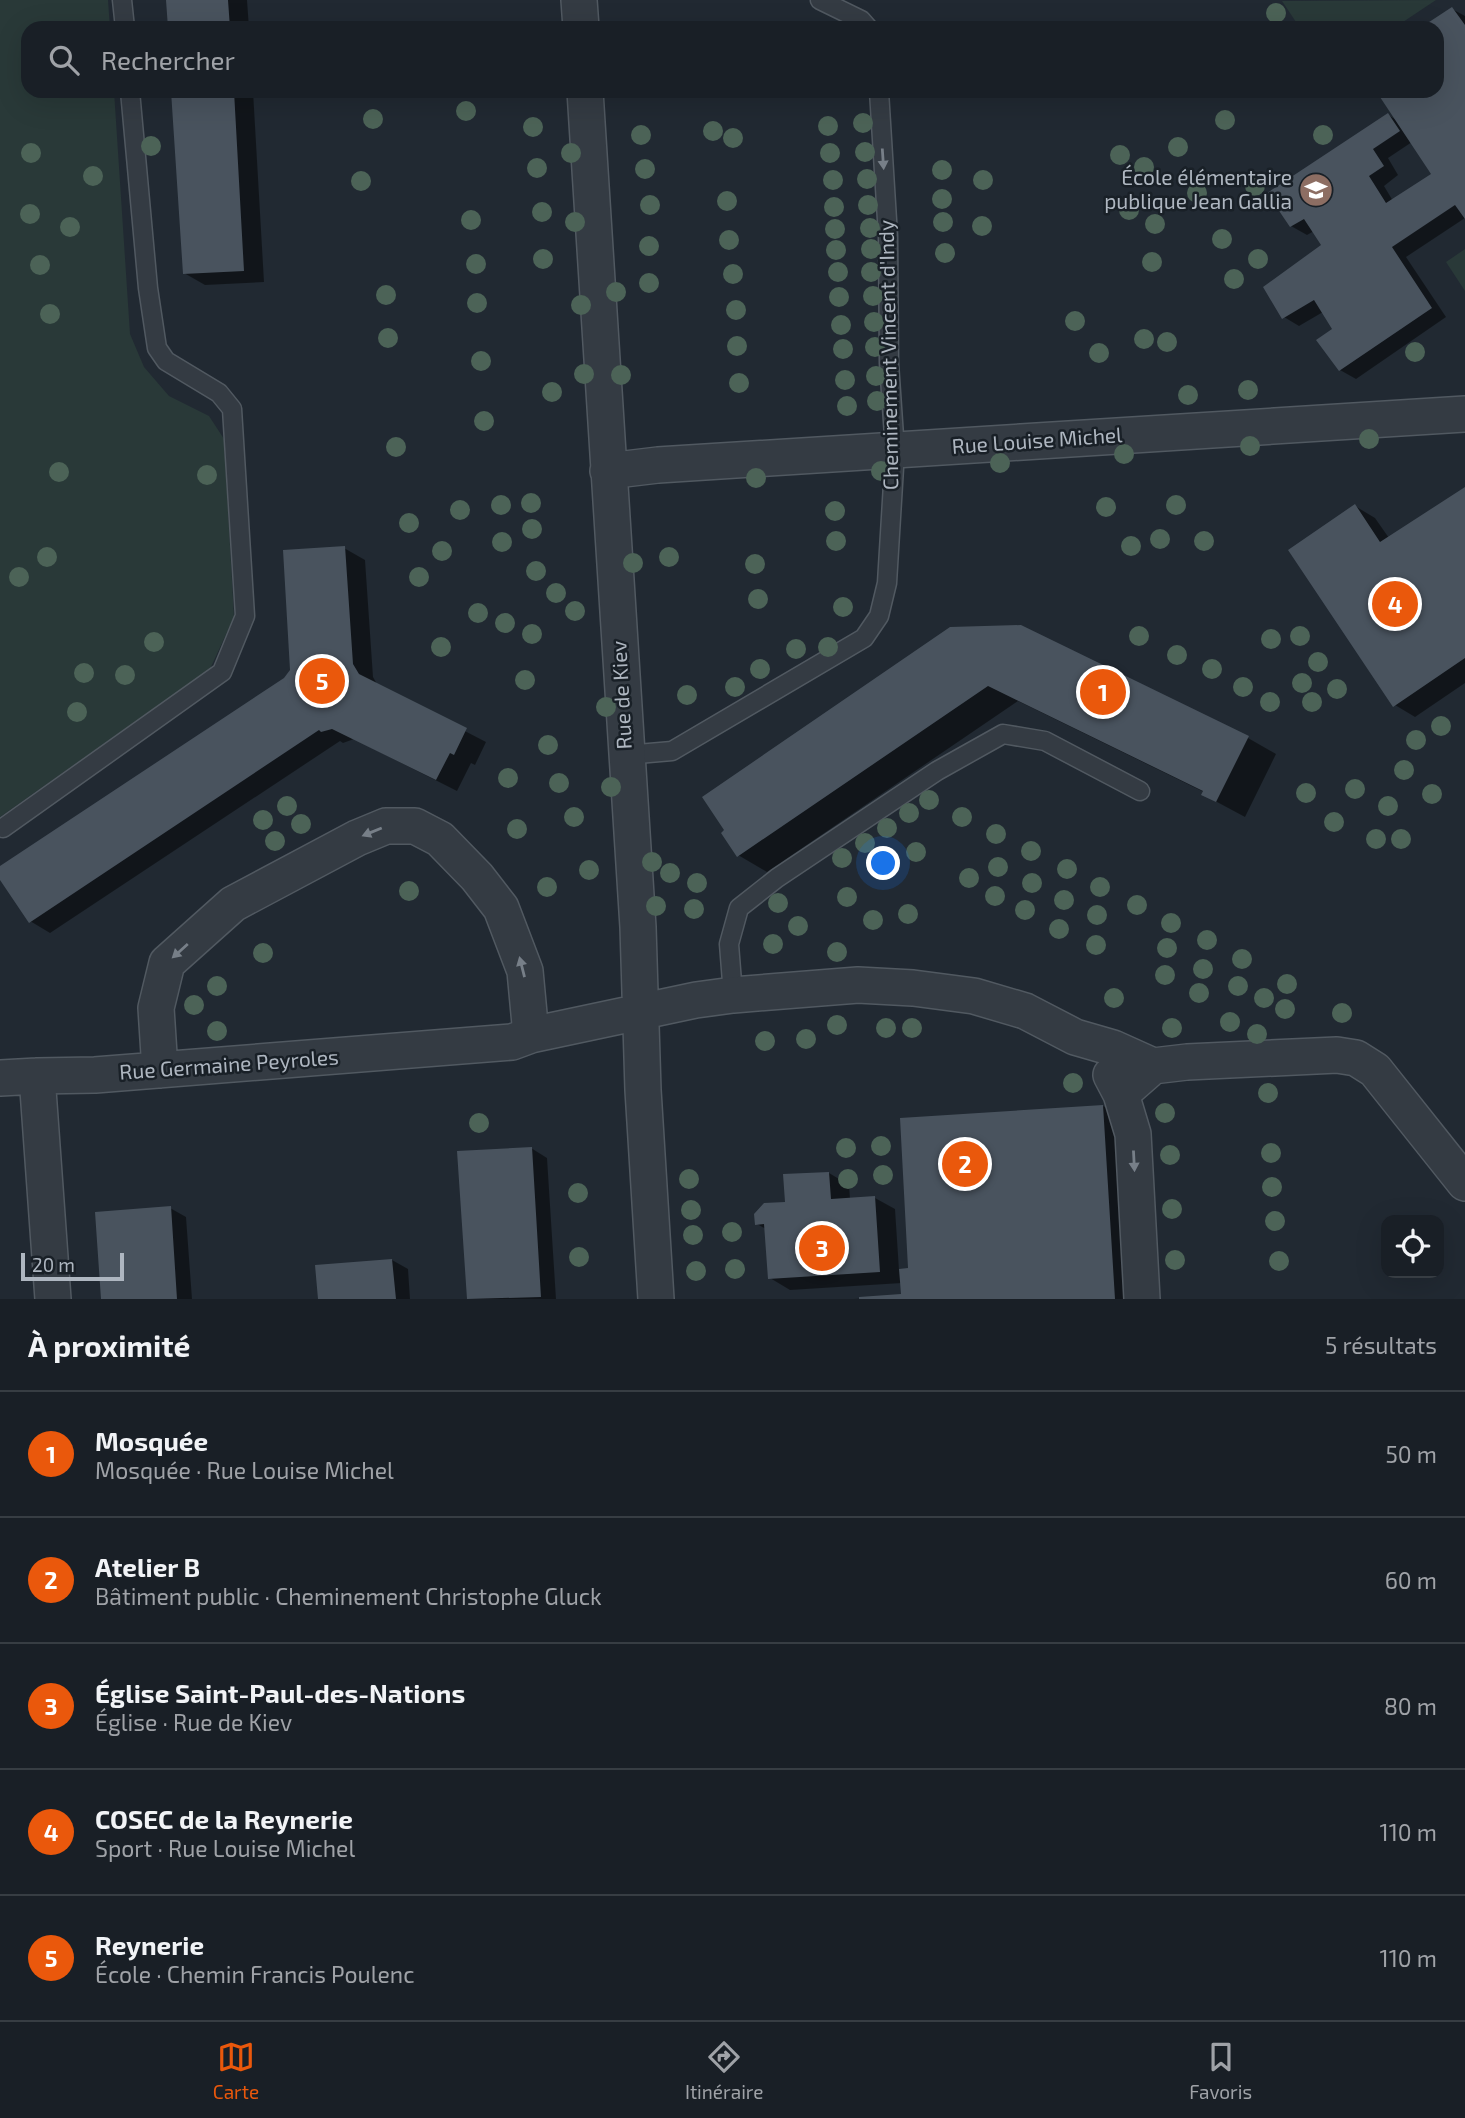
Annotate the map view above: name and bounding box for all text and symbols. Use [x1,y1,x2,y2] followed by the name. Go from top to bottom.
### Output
[21,21,1444,98] search box
[45,41,83,79] icon: search
[101,44,235,75] text: Rechercher
[878,148,889,170] one-way arrow
[1104,164,1292,213] place label: École élémentaire publique Jean Gallia
[1297,171,1335,209] school or university icon: École élémentaire publique Jean Gallia
[873,220,902,490] street label: Cheminement Vincent d'Indy
[951,421,1124,458] street label: Rue Louise Michel
[1372,578,1418,630] pin: 4
[605,640,636,750] street label: Rue de Kiev
[299,655,345,707] pin: 5
[1080,666,1126,718] pin: 1
[362,827,383,838] one-way arrow
[866,846,900,880] your location
[172,943,189,958] one-way arrow
[517,956,528,978] one-way arrow
[118,1043,339,1084] street label: Rue Germaine Peyroles
[942,1138,988,1190] pin: 2
[1129,1150,1140,1172] one-way arrow
[1381,1215,1444,1278] map controls
[1381,1215,1444,1278] button: locate
[799,1222,845,1274] pin: 3
[21,1250,124,1282] scale bar
[32,1253,75,1276] text: 20 m
[28,1327,190,1363] text: À proximité
[1325,1331,1437,1359] text: 5 résultats
[95,1425,208,1456] text: Mosquée
[46,1440,56,1468] text: 1
[1386,1440,1437,1468] text: 50 m
[95,1456,394,1484] text: Mosquée · Rue Louise Michel
[95,1551,200,1582] text: Atelier B
[44,1566,58,1594] text: 2
[1385,1566,1437,1594] text: 60 m
[95,1582,602,1610] text: Bâtiment public · Cheminement Christophe Gluck
[95,1677,465,1708] text: Église Saint-Paul-des-Nations
[44,1692,58,1720] text: 3
[1384,1692,1437,1720] text: 80 m
[95,1708,292,1736] text: Église · Rue de Kiev
[95,1803,353,1834] text: COSEC de la Reynerie
[44,1818,58,1846] text: 4
[1380,1818,1437,1846] text: 110 m
[95,1834,355,1862] text: Sport · Rue Louise Michel
[95,1929,204,1960] text: Reynerie
[45,1944,57,1972] text: 5
[1380,1944,1437,1972] text: 110 m
[95,1960,414,1988] text: École · Chemin Francis Poulenc
[213,2038,259,2103] tab: Carte
[685,2038,763,2103] tab: Itinéraire
[1189,2038,1252,2103] tab: Favoris

